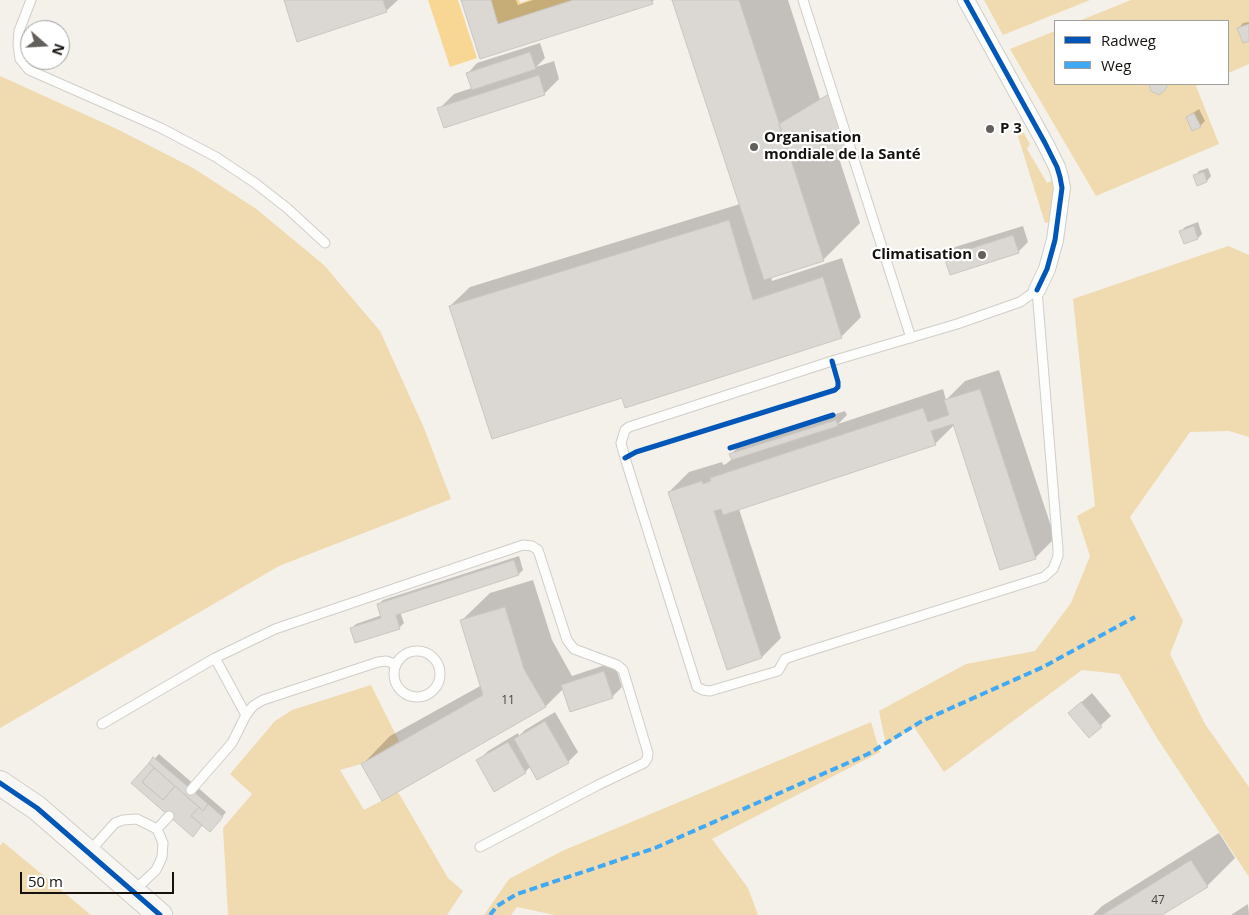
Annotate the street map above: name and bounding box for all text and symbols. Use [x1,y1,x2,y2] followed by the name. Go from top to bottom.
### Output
[20,20,70,70] north arrow
[1054,20,1229,85] legend
[1101,30,1156,50] text: Radweg
[48,41,70,58] text: N
[1101,55,1131,75] text: Weg
[1000,120,1022,138] place label: P 3
[984,123,996,135] marker: P 3
[764,129,921,164] place label: Organisation mondiale de la Santé
[748,141,760,153] marker: Organisation mondiale de la Santé
[872,246,972,264] place label: Climatisation
[976,249,988,261] marker: Climatisation
[501,694,515,708] house number: 11
[22,862,176,894] scale bar
[28,871,63,891] text: 50 m
[1151,894,1165,908] house number: 47

